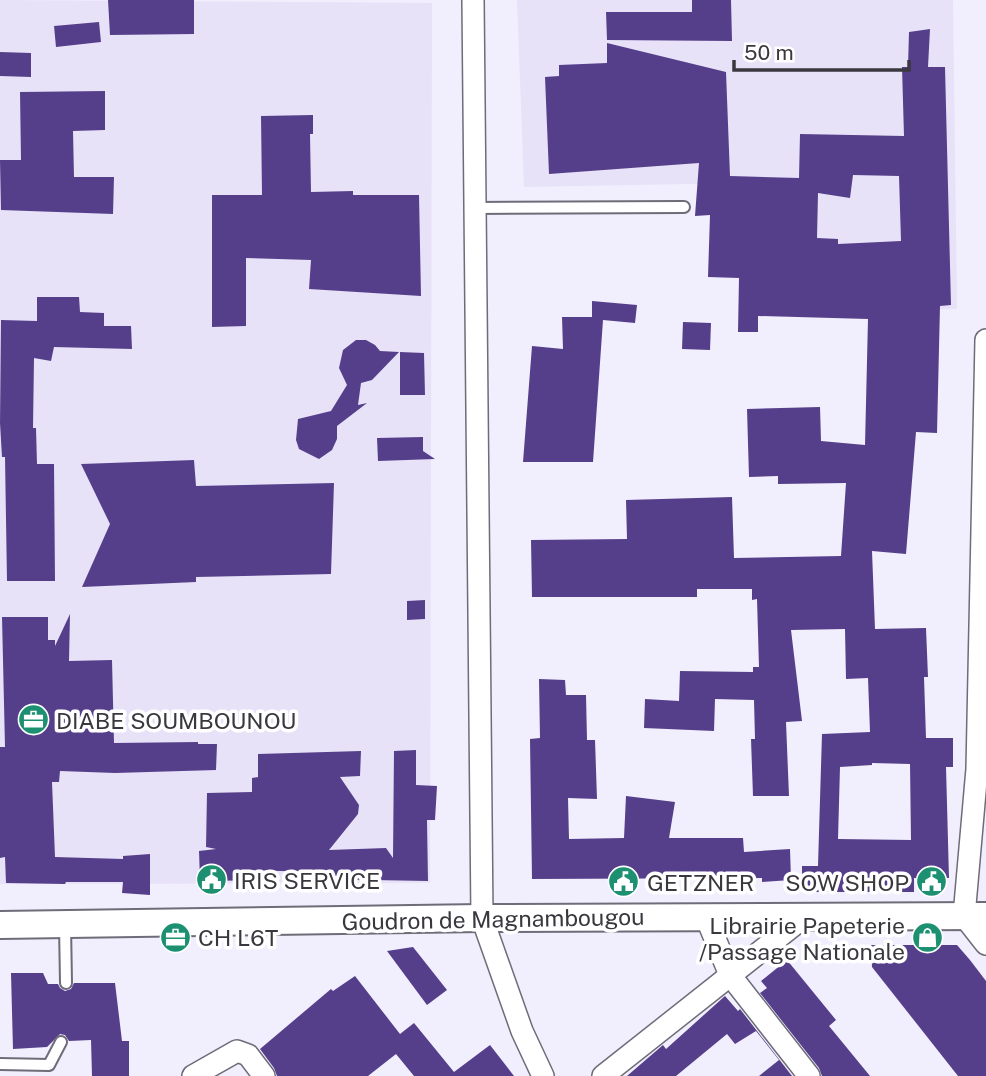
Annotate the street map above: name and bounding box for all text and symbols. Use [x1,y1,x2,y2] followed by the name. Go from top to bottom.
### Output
[734,28,909,72] scale bar
[744,40,794,65] text: 50 m
[16,703,50,737] office icon: DIABE SOUMBOUNOU
[56,707,296,734] place label: DIABE SOUMBOUNOU
[194,863,228,897] public building icon: IRIS SERVICE
[607,865,641,899] public building icon: GETZNER
[915,865,949,899] public building icon: SOW SHOP
[234,867,380,894] place label: IRIS SERVICE
[647,869,754,896] place label: GETZNER
[785,869,909,896] place label: SOW SHOP
[341,903,645,935] street label: Goudron de Magnambougou
[699,912,905,965] place label: Librairie Papeterie /Passage Nationale
[158,920,192,954] office icon: CH L6T
[911,921,945,955] shop icon: Librairie Papeterie /Passage Nationale
[198,924,279,951] place label: CH L6T

